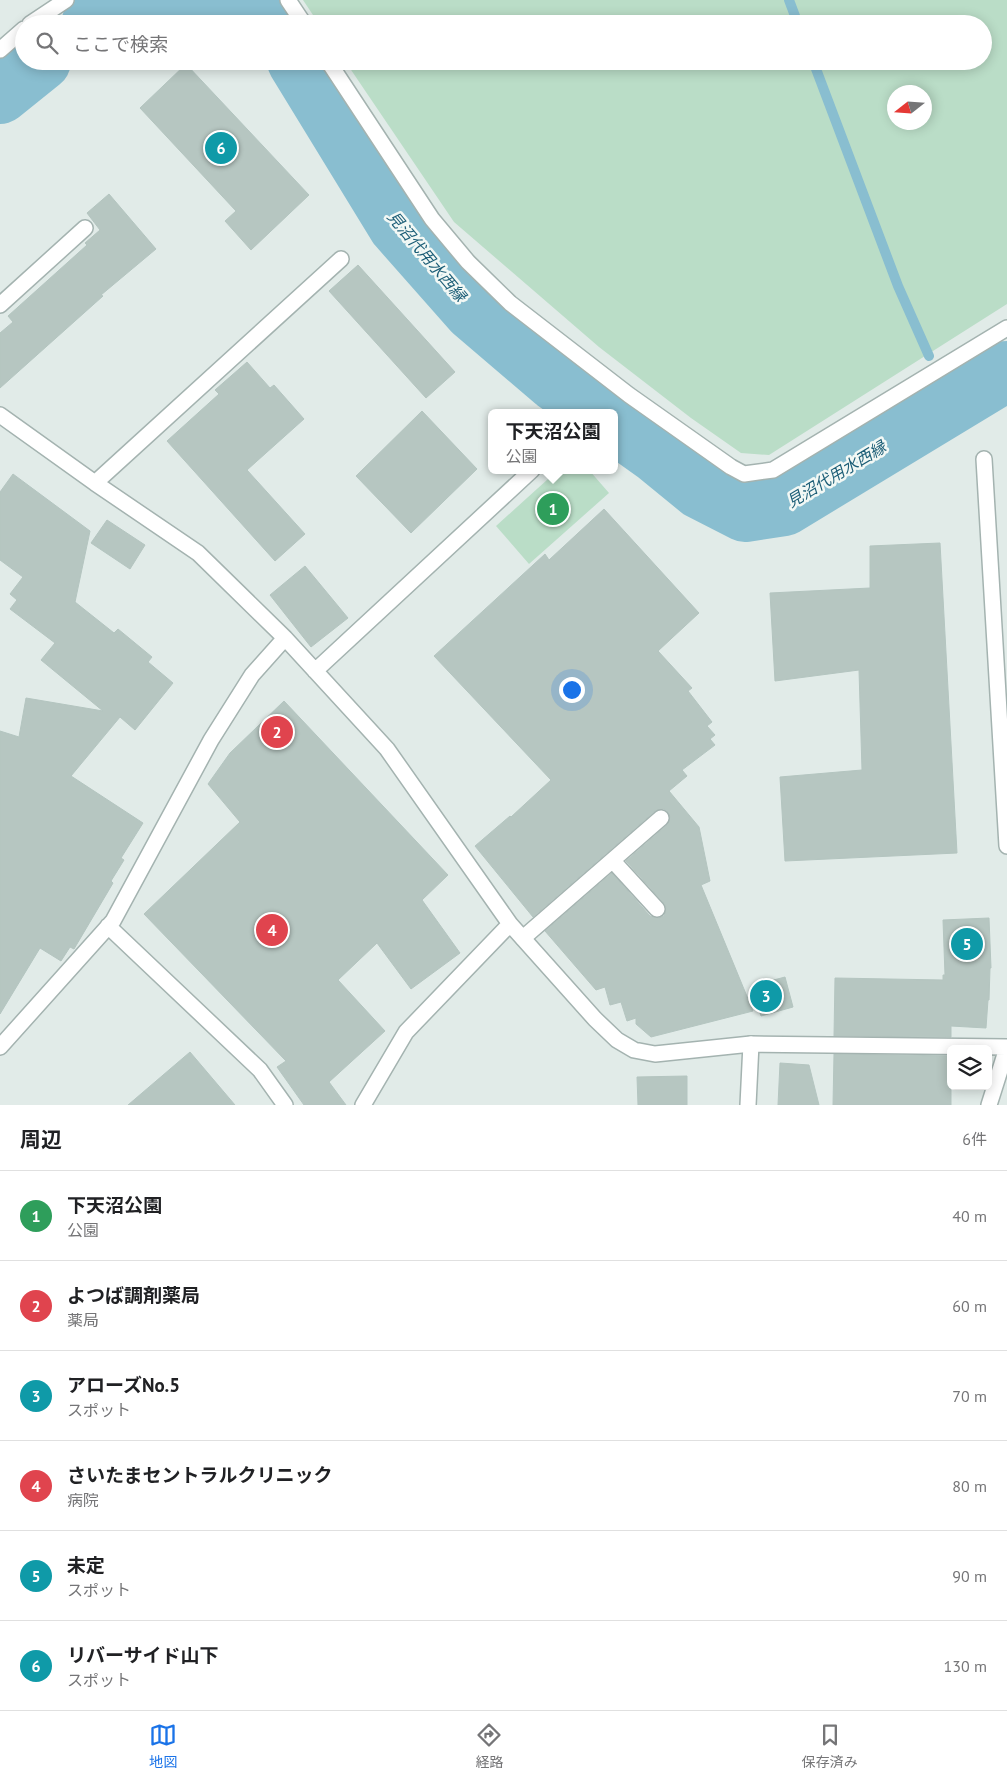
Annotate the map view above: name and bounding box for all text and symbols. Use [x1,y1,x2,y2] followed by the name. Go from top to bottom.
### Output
[15,15,992,70] search box
[33,29,61,57] icon: search
[73,32,168,56] text: ここで検索
[887,85,932,130] north arrow
[205,129,237,167] pin: 6
[383,207,472,307] water label: 見沼代用水西縁
[488,409,618,474] popup
[505,419,601,443] text: 下天沼公園
[783,436,891,511] water label: 見沼代用水西縁
[505,446,538,466] text: 公園
[537,490,569,528] pin: 1
[559,677,585,703] your location
[261,713,293,751] pin: 2
[256,911,288,949] pin: 4
[951,925,983,963] pin: 5
[750,977,782,1015] pin: 3
[947,1045,992,1090] map controls
[947,1045,992,1090] button: layers
[20,1126,62,1153] text: 周辺
[962,1129,987,1149] text: 6件
[67,1193,162,1217] text: 下天沼公園
[31,1206,41,1226] text: 1
[952,1206,987,1226] text: 40 m
[67,1220,99,1240] text: 公園
[67,1283,200,1307] text: よつば調剤薬局
[31,1296,41,1316] text: 2
[952,1296,987,1316] text: 60 m
[67,1310,99,1330] text: 薬局
[67,1373,180,1397] text: アローズNo.5
[31,1386,41,1406] text: 3
[952,1386,987,1406] text: 70 m
[67,1400,131,1420] text: スポット
[67,1463,332,1487] text: さいたまセントラルクリニック
[31,1476,41,1496] text: 4
[952,1476,987,1496] text: 80 m
[67,1490,99,1510] text: 病院
[67,1553,105,1577] text: 未定
[31,1566,41,1586] text: 5
[952,1566,987,1586] text: 90 m
[67,1580,131,1600] text: スポット
[67,1643,219,1667] text: リバーサイド山下
[31,1656,41,1676] text: 6
[944,1656,987,1676] text: 130 m
[67,1670,131,1690] text: スポット
[149,1721,177,1771] tab: 地図
[475,1721,503,1771] tab: 経路
[802,1721,858,1771] tab: 保存済み

